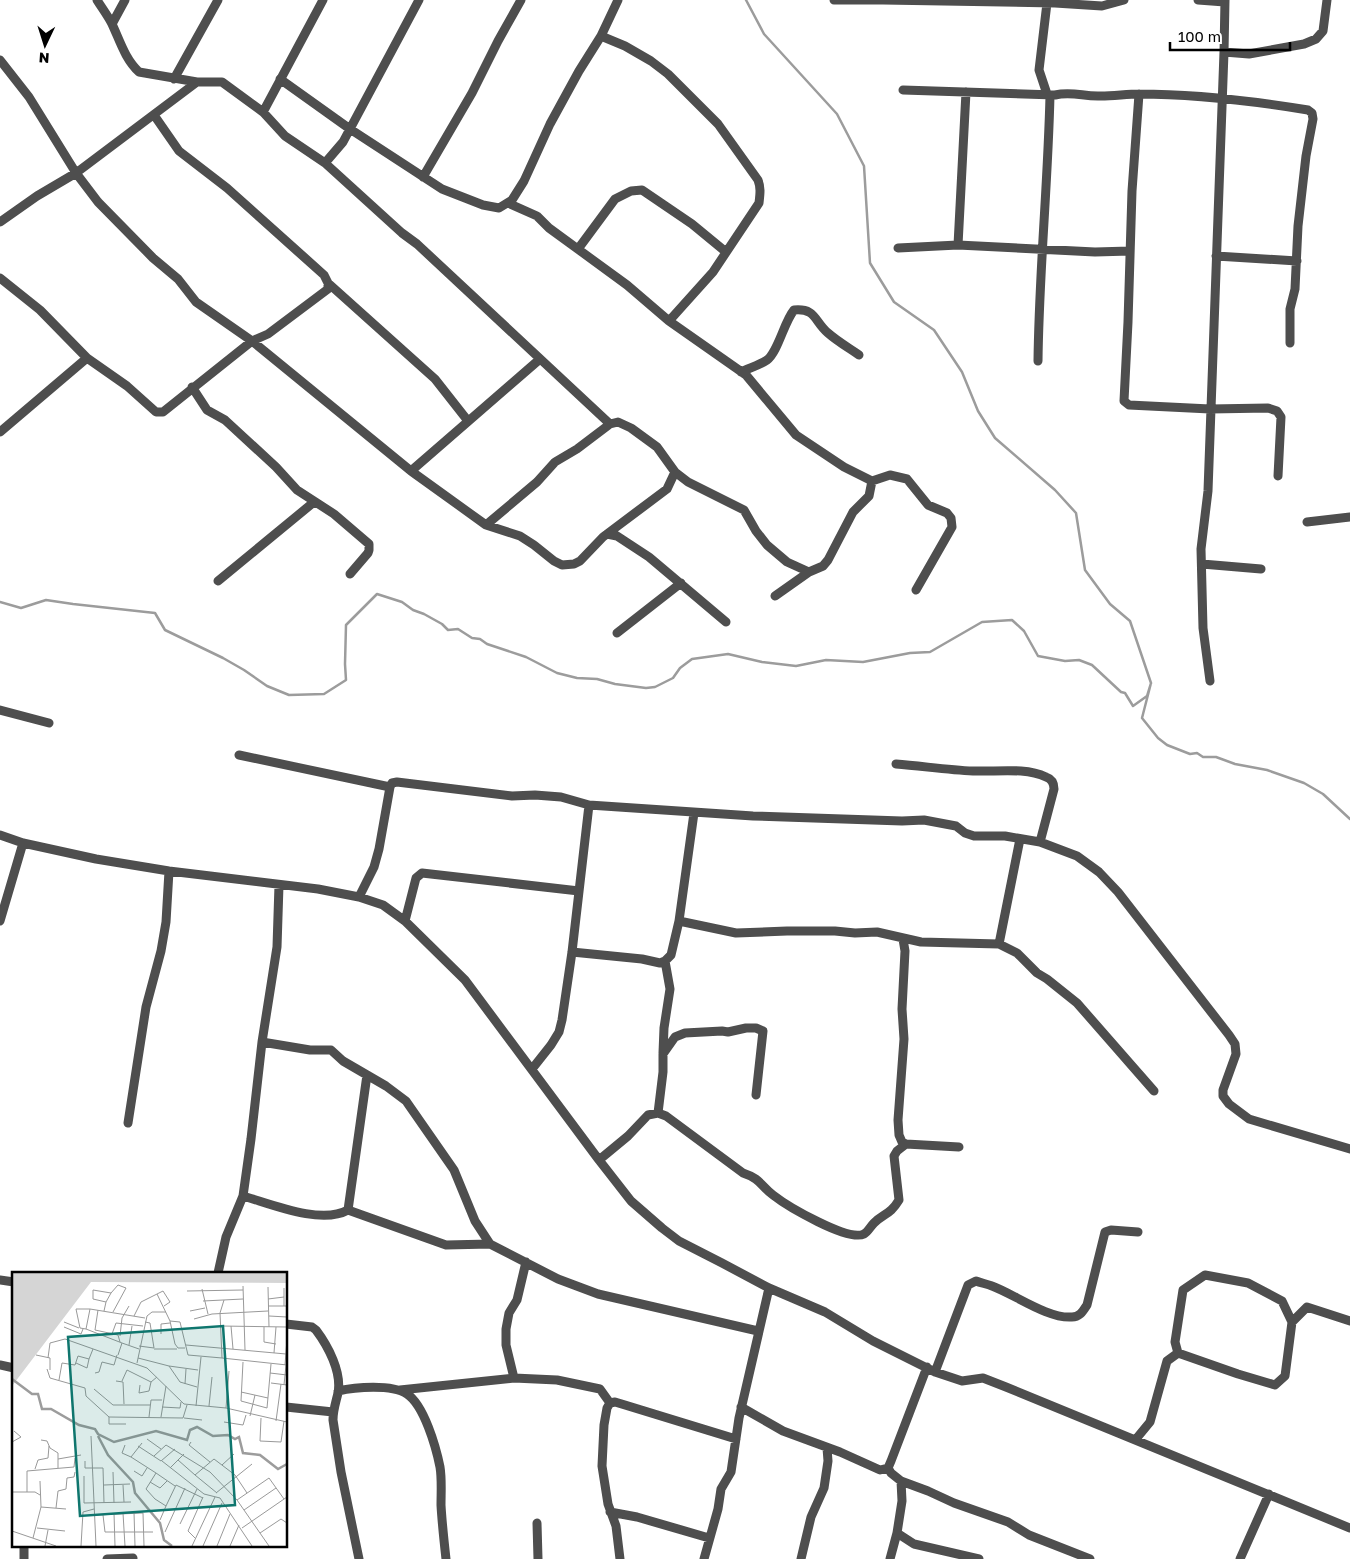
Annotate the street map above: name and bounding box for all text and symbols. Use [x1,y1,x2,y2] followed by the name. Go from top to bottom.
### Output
[20,20,70,70] north arrow
[1170,20,1290,52] scale bar
[1178,27,1221,45] text: 100 m
[38,50,50,67] text: N
[12,1272,288,1546] inset map

